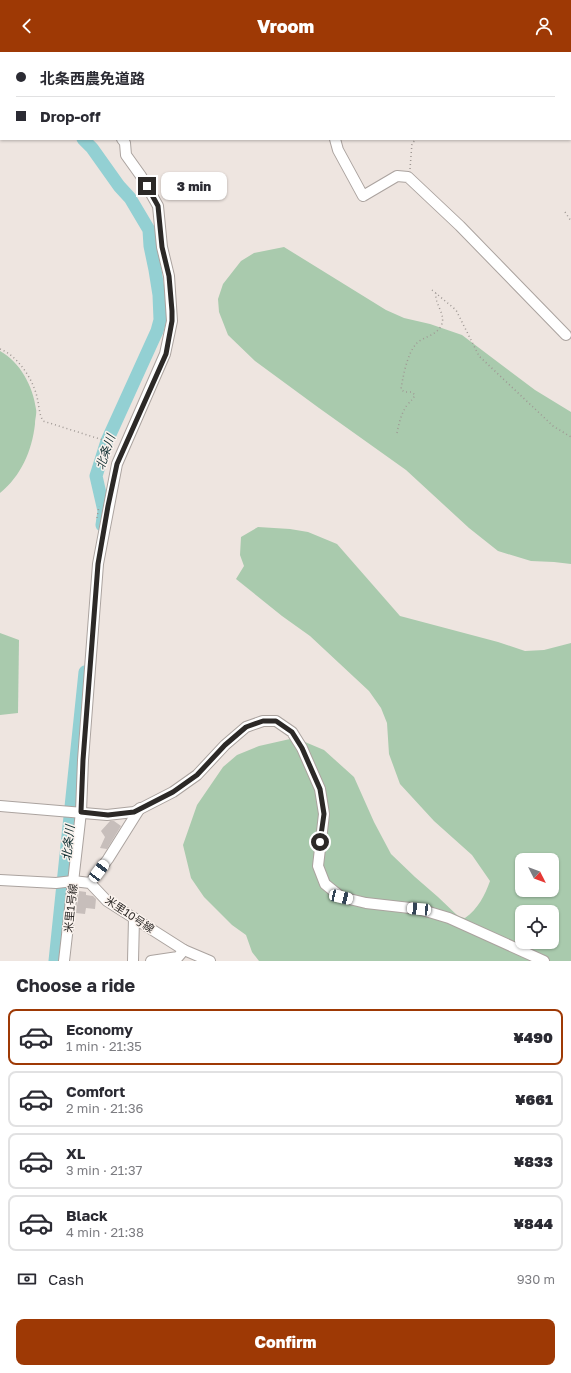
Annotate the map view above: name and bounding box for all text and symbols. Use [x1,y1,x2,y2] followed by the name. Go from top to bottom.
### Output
[16,15,38,37] icon: back
[257,15,314,37] text: Vroom
[533,15,555,37] icon: person
[40,69,145,87] text: 北条西農免道路
[40,107,100,125] text: Drop-off
[161,172,227,200] callout: 3 min
[138,177,156,195] route end
[177,178,211,194] text: 3 min
[92,431,119,471] water label: 北条川
[59,822,78,862] water label: 北条川
[311,833,329,851] route start
[515,853,559,897] north arrow
[515,853,559,949] map controls
[87,858,111,884] car
[61,883,79,933] street label: 米里1号線
[328,888,354,906] car
[103,893,157,935] street label: 米里10号線
[407,902,431,916] car
[515,905,559,949] button: locate
[16,974,135,996] text: Choose a ride
[18,1019,54,1055] icon: car
[66,1020,133,1038] text: Economy
[513,1028,553,1046] text: ¥490
[66,1038,142,1054] text: 1 min · 21:35
[18,1081,54,1117] icon: car
[66,1082,125,1100] text: Comfort
[515,1090,553,1108] text: ¥661
[66,1100,143,1116] text: 2 min · 21:36
[18,1143,54,1179] icon: car
[66,1144,85,1162] text: XL
[514,1152,553,1170] text: ¥833
[66,1162,142,1178] text: 3 min · 21:37
[18,1205,54,1241] icon: car
[66,1206,108,1224] text: Black
[514,1214,553,1232] text: ¥844
[66,1224,144,1240] text: 4 min · 21:38
[16,1268,38,1290] icon: cash
[48,1270,84,1288] text: Cash
[517,1271,555,1287] text: 930 m
[16,1319,555,1365] button: Confirm

